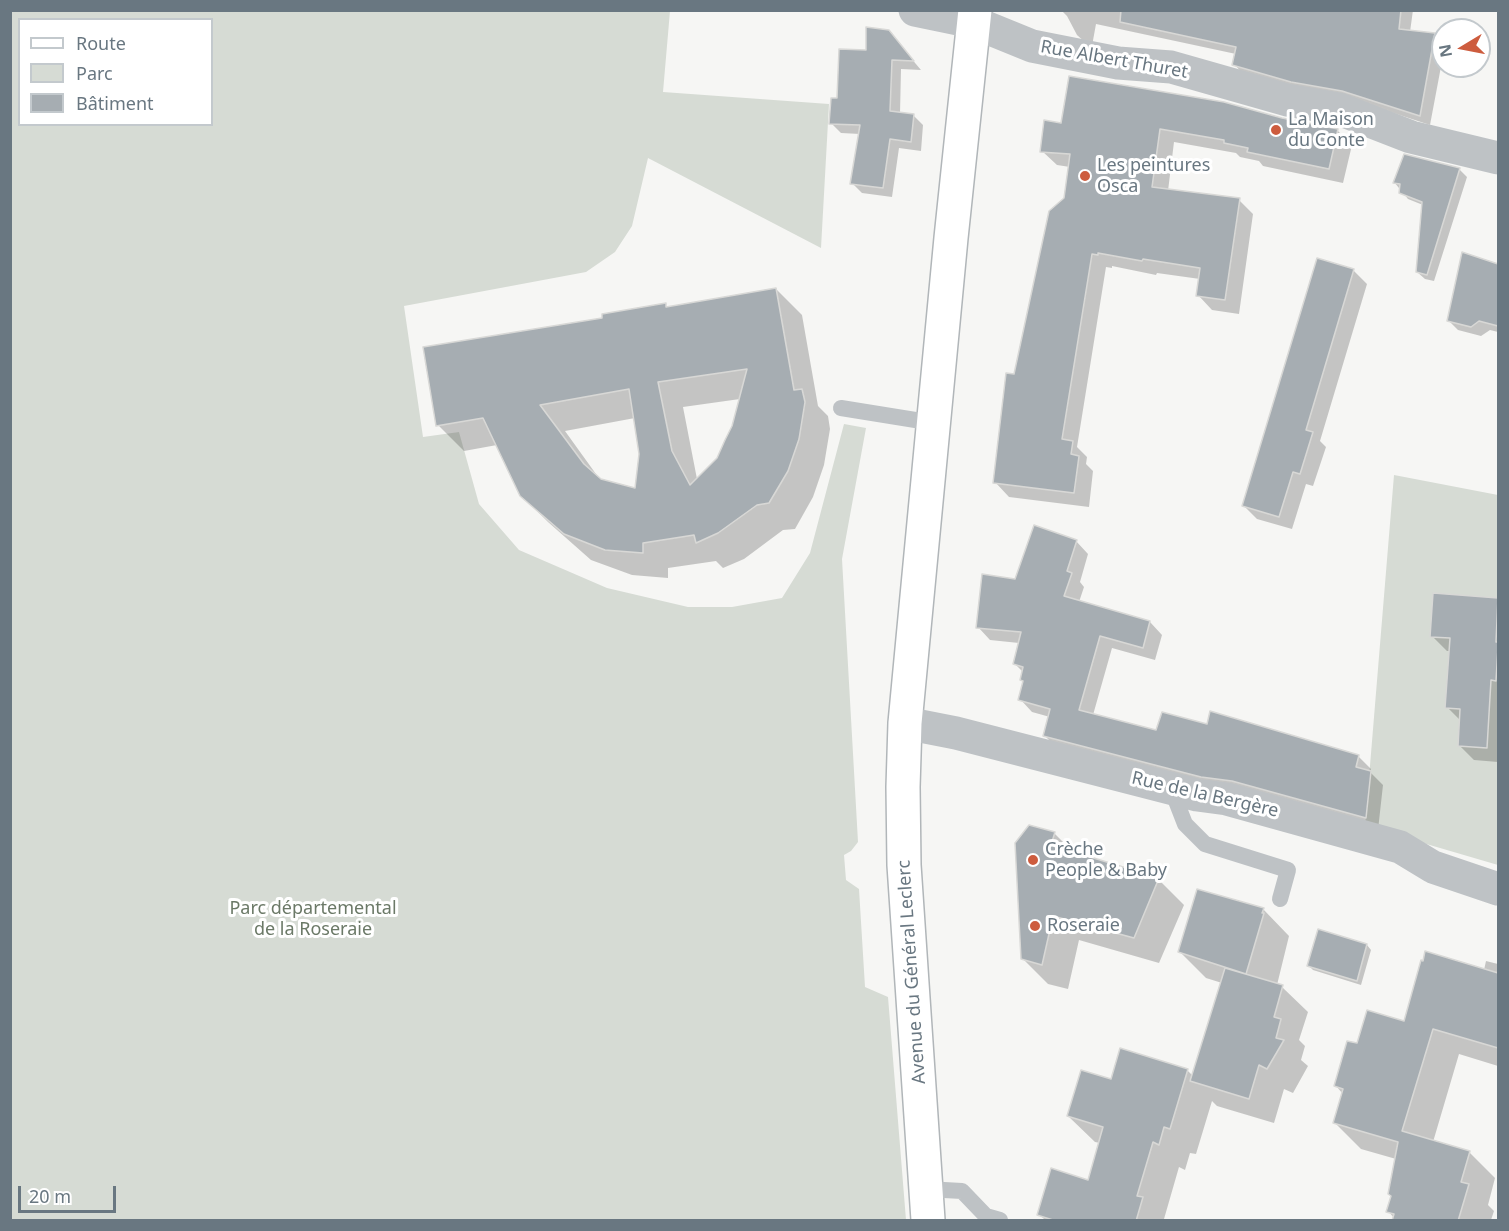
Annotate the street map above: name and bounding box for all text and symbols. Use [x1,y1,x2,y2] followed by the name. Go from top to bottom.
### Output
[18,18,213,126] legend
[1431,18,1491,78] north arrow
[76,31,126,55] text: Route
[1039,36,1189,84] street label: Rue Albert Thuret
[1433,42,1457,59] text: N
[76,61,113,85] text: Parc
[76,91,154,115] text: Bâtiment
[1288,109,1374,152] place label: La Maison du Conte
[1269,123,1283,137] marker: La Maison du Conte
[1097,155,1210,198] place label: Les peintures Osca
[1078,169,1092,183] marker: Les peintures Osca
[1129,768,1281,822] street label: Rue de la Bergère
[1045,839,1167,882] place label: Crèche People & Baby
[1026,853,1040,867] marker: Crèche People & Baby
[893,859,931,1085] street label: Avenue du Général Leclerc
[229,898,397,940] park label: Parc départemental de la Roseraie
[1047,915,1120,937] place label: Roseraie
[1028,919,1042,933] marker: Roseraie
[21,1174,118,1212] scale bar
[29,1184,71,1208] text: 20 m

